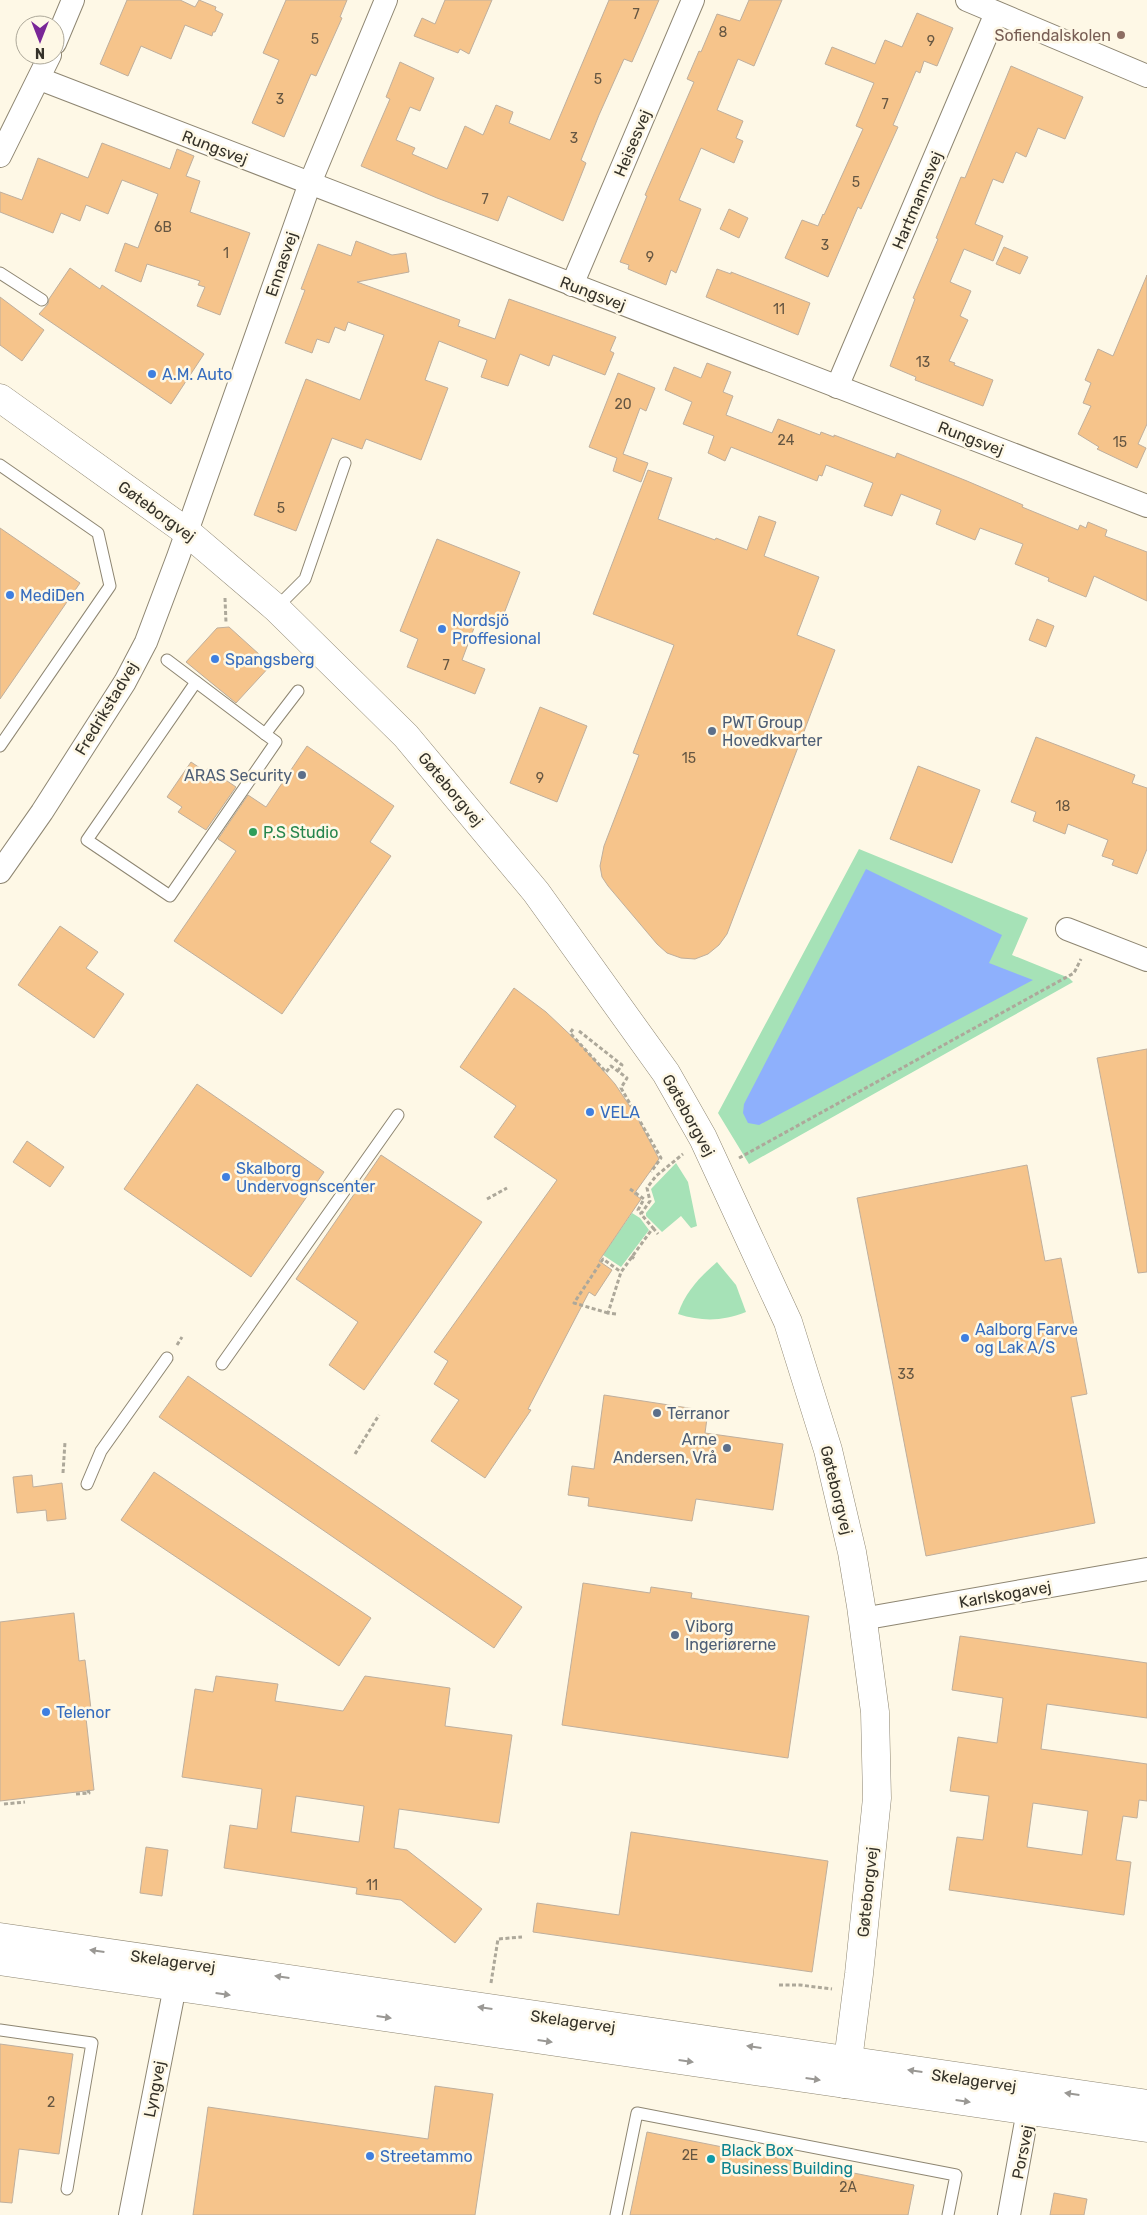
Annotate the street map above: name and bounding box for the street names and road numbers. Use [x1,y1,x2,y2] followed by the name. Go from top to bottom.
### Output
[610,107,655,180] street label: Heisesvej
[179,126,250,169] street label: Rungsvej
[888,148,947,252] street label: Hartmannsvej
[262,229,301,299] street label: Ennasvej
[557,272,628,315] street label: Rungsvej
[935,417,1006,460] street label: Rungsvej
[114,477,199,546] street label: Gøteborgvej
[71,658,142,759] street label: Fredrikstadvej
[414,748,487,830] street label: Gøteborgvej
[658,1071,719,1160] street label: Gøteborgvej
[816,1444,857,1537] street label: Gøteborgvej
[957,1577,1053,1612] street label: Karlskogavej
[853,1846,882,1938] street label: Gøteborgvej
[129,1946,217,1977] street label: Skelagervej
[529,2006,617,2037] street label: Skelagervej
[140,2059,169,2119] street label: Lyngvej
[930,2065,1018,2096] street label: Skelagervej
[1008,2123,1037,2181] street label: Porsvej

